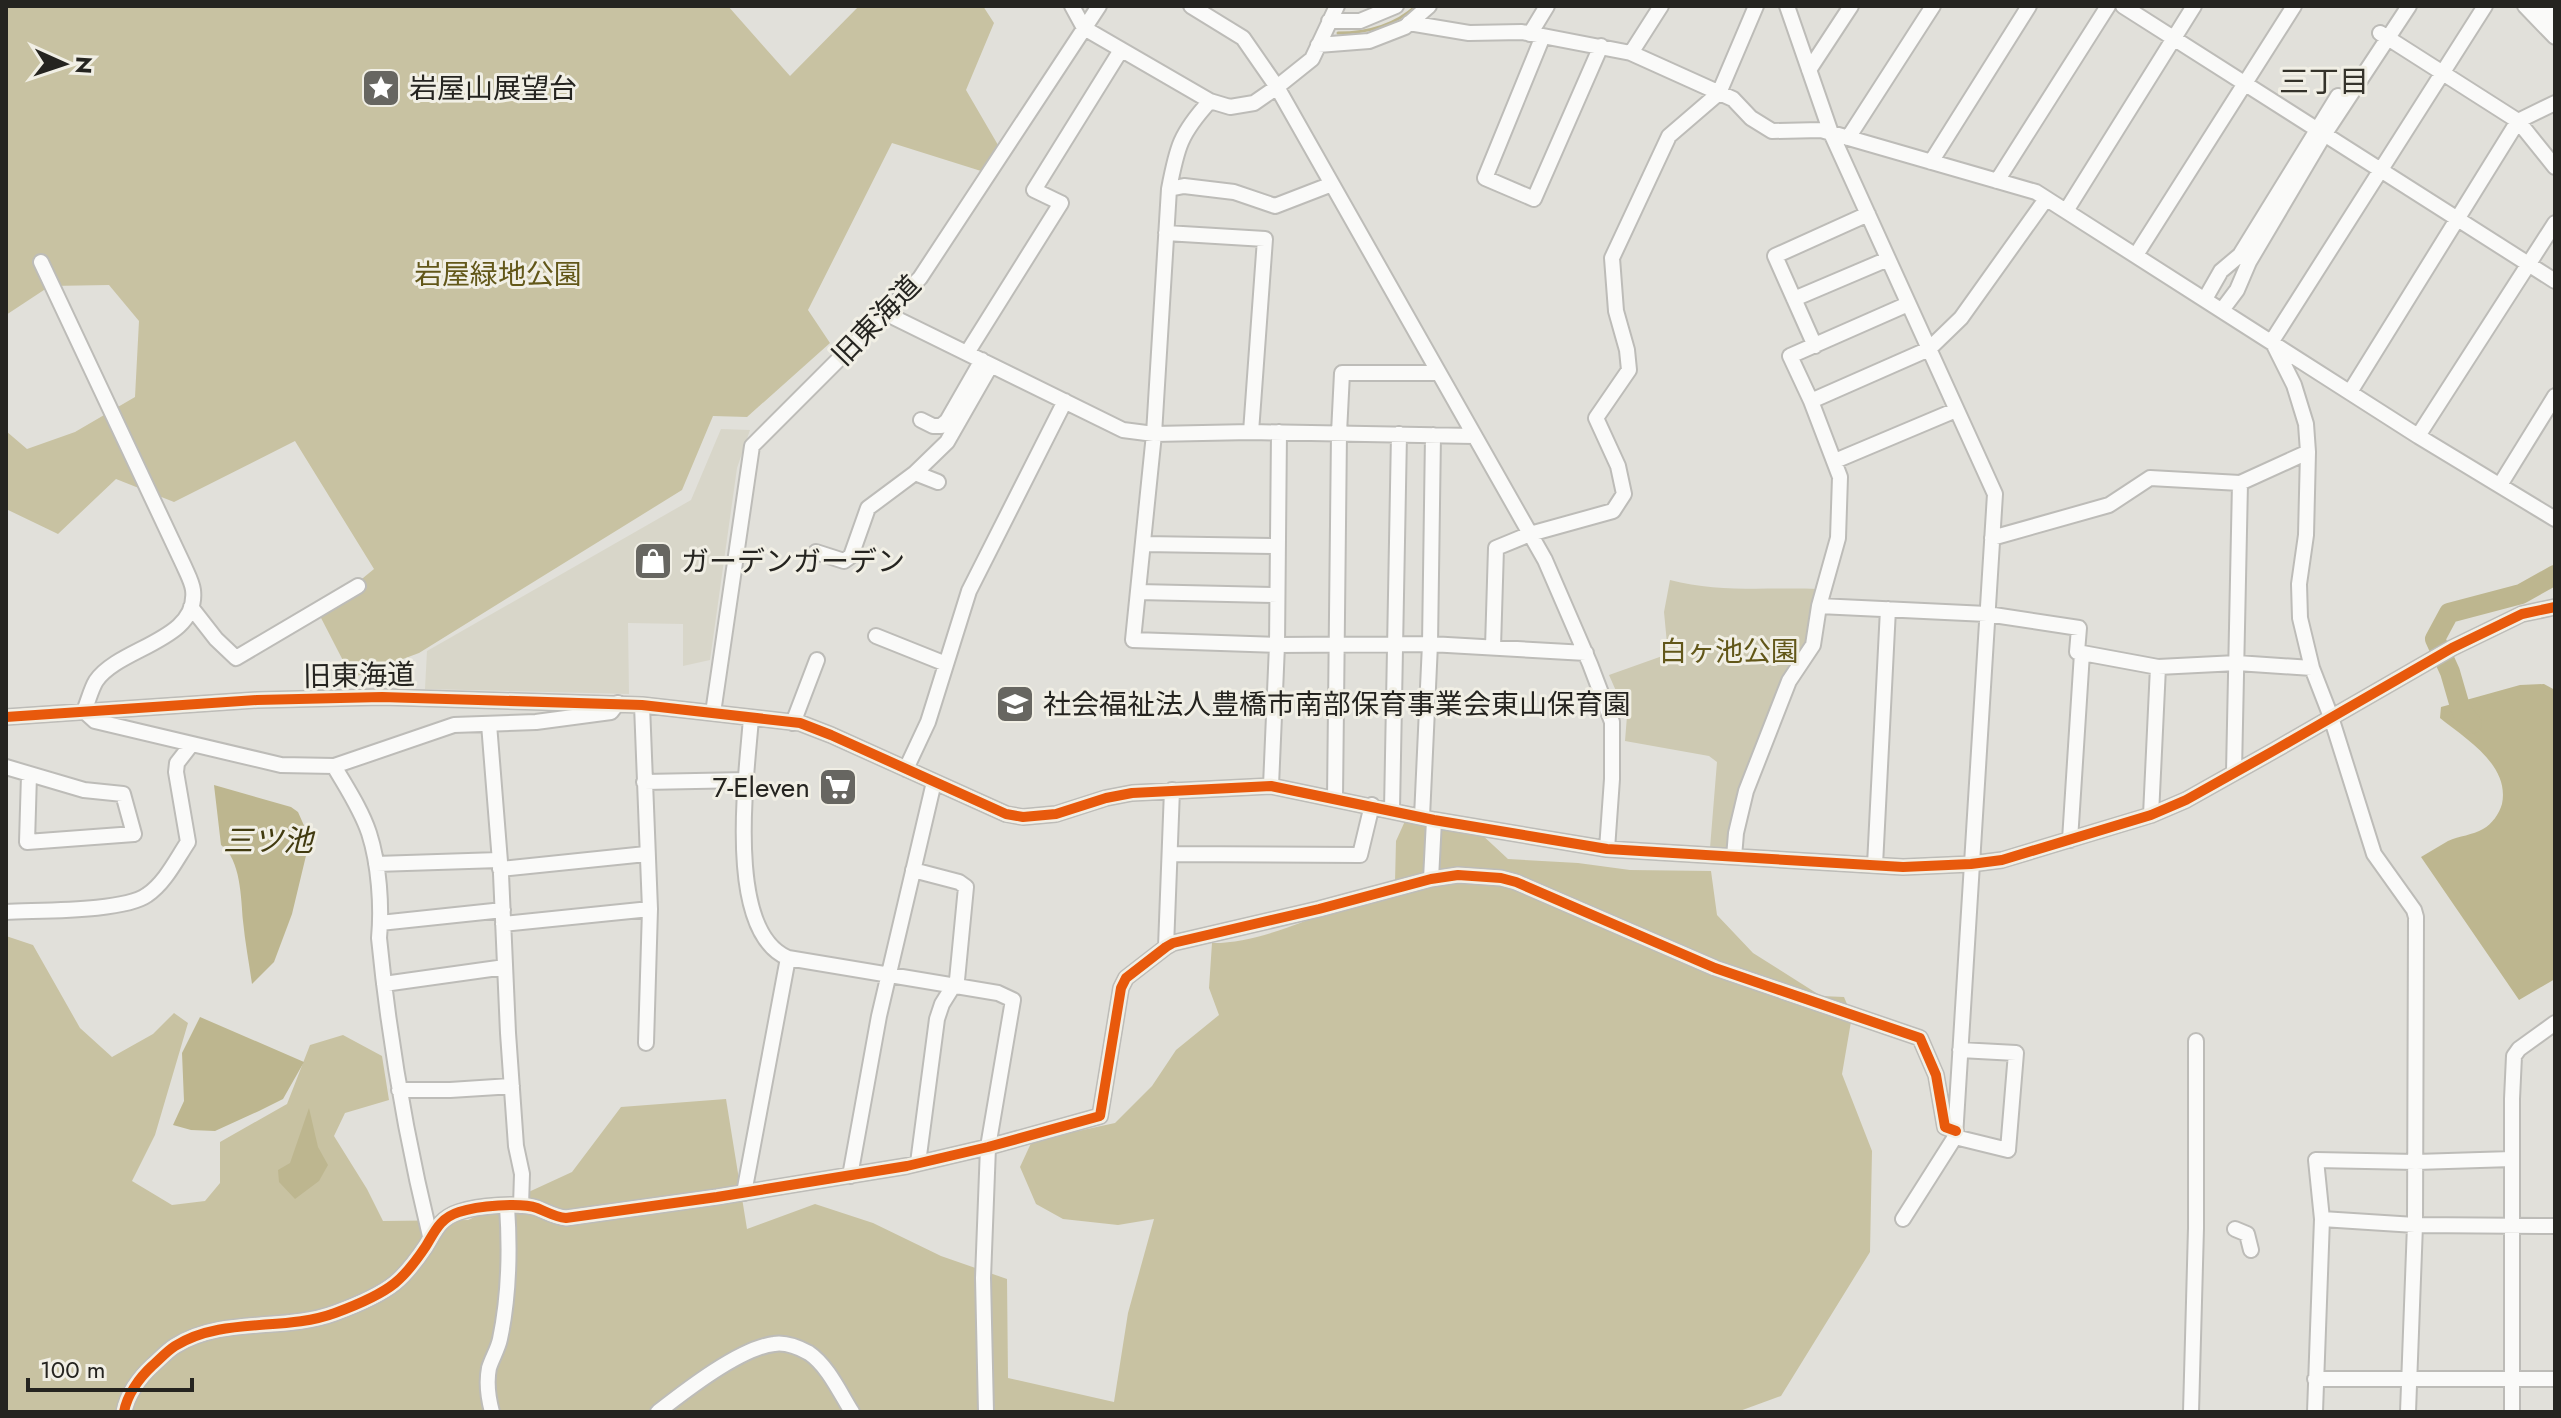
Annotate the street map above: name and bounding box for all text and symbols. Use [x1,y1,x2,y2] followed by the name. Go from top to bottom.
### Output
[24,24,104,104] north arrow
[68,55,100,75] text: N
[2279,60,2369,103] district label: 三丁目
[360,67,402,109] place icon: 岩屋山展望台
[409,68,577,109] place label: 岩屋山展望台
[414,254,582,295] park label: 岩屋緑地公園
[823,266,930,375] street label: 旧東海道
[632,540,674,582] shop icon: ガーデンガーデン
[681,541,905,582] place label: ガーデンガーデン
[1659,631,1799,672] park label: 白ヶ池公園
[303,654,415,697] street label: 旧東海道
[994,683,1036,725] school or university icon: 社会福祉法人豊橋市南部保育事業会東山保育園
[1043,684,1631,725] place label: 社会福祉法人豊橋市南部保育事業会東山保育園
[817,766,859,808] supermarket icon: 7-Eleven
[713,767,810,808] place label: 7-Eleven
[223,819,316,862] water label: 三ツ池
[28,1342,192,1392] scale bar
[40,1352,106,1387] text: 100 m

